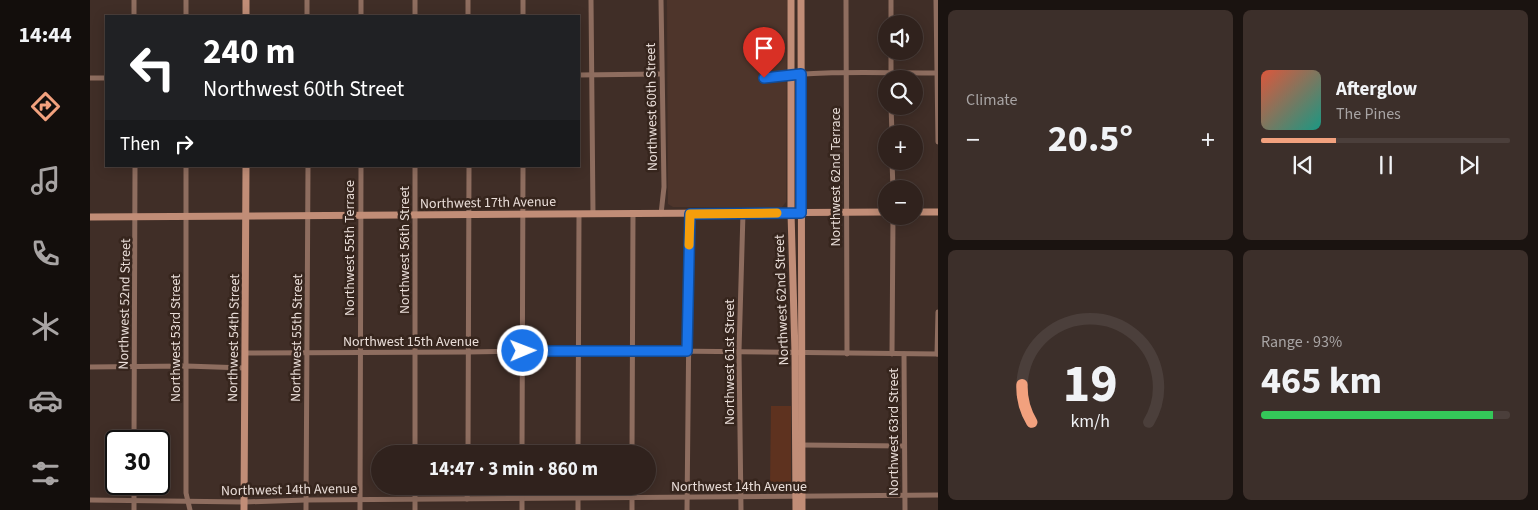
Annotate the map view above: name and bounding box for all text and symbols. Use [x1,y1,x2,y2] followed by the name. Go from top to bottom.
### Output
[878,15,923,225] map controls
[878,15,923,60] button: sound
[18,19,72,51] text: 14:44
[203,27,295,77] text: 240 m
[743,27,785,78] pin
[750,34,778,62] icon: arrive
[120,35,185,100] icon: left
[641,43,663,171] street label: Northwest 60th Street
[878,70,923,115] button: search
[203,73,404,105] text: Northwest 60th Street
[1336,76,1417,103] text: Afterglow
[28,89,63,124] icon: directions
[966,89,1017,111] text: Climate
[1336,103,1401,125] text: The Pines
[826,107,846,247] street label: Northwest 62nd Terrace
[1048,112,1133,166] text: 20.5°
[966,120,980,160] text: −
[1201,120,1215,160] text: +
[878,125,923,170] button: +
[170,130,198,158] icon: right
[120,131,160,158] text: Then
[1289,151,1317,179] icon: previous
[1372,151,1400,179] icon: pause
[1455,151,1483,179] icon: next
[28,163,63,198] icon: music
[340,180,360,316] street label: Northwest 55th Terrace
[878,180,923,225] button: −
[395,186,415,314] street label: Northwest 56th Street
[420,192,556,214] street label: Northwest 17th Avenue
[770,234,794,366] street label: Northwest 62nd Street
[28,236,63,271] icon: phone
[114,238,136,370] street label: Northwest 52nd Street
[166,274,186,402] street label: Northwest 53rd Street
[223,274,245,402] street label: Northwest 54th Street
[286,274,308,402] street label: Northwest 55th Street
[720,299,740,425] street label: Northwest 61st Street
[28,309,63,344] icon: climate
[496,324,548,376] position arrow
[1261,331,1342,353] text: Range · 93%
[343,332,479,352] street label: Northwest 15th Avenue
[1063,348,1118,422] text: 19
[1261,354,1382,408] text: 465 km
[884,368,904,496] street label: Northwest 63rd Street
[28,383,63,418] icon: car
[1071,409,1110,434] text: km/h
[105,430,170,495] speed limit sign: 30
[28,456,63,491] icon: filters
[429,456,598,483] text: 14:47 · 3 min · 860 m
[671,477,807,497] street label: Northwest 14th Avenue
[221,479,357,501] street label: Northwest 14th Avenue

